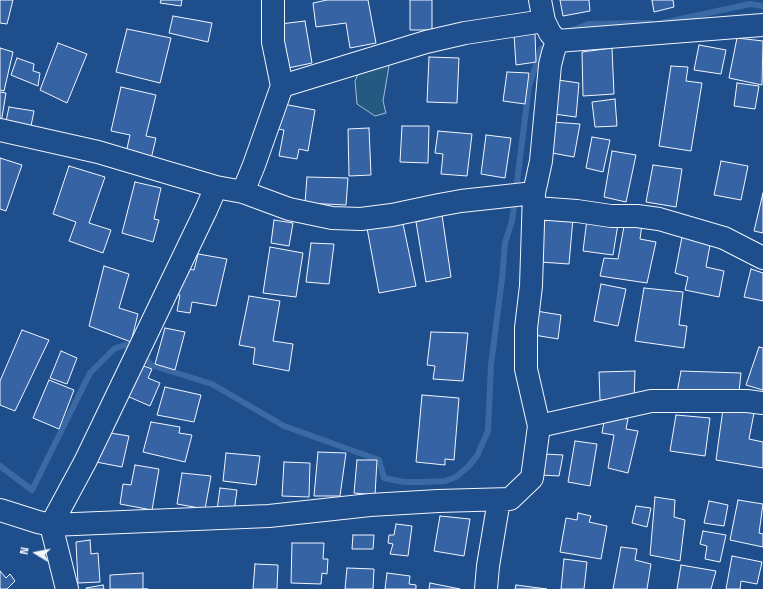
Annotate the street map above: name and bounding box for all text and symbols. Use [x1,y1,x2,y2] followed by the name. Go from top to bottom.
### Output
[16,533,56,573] north arrow
[16,546,33,556] text: N

